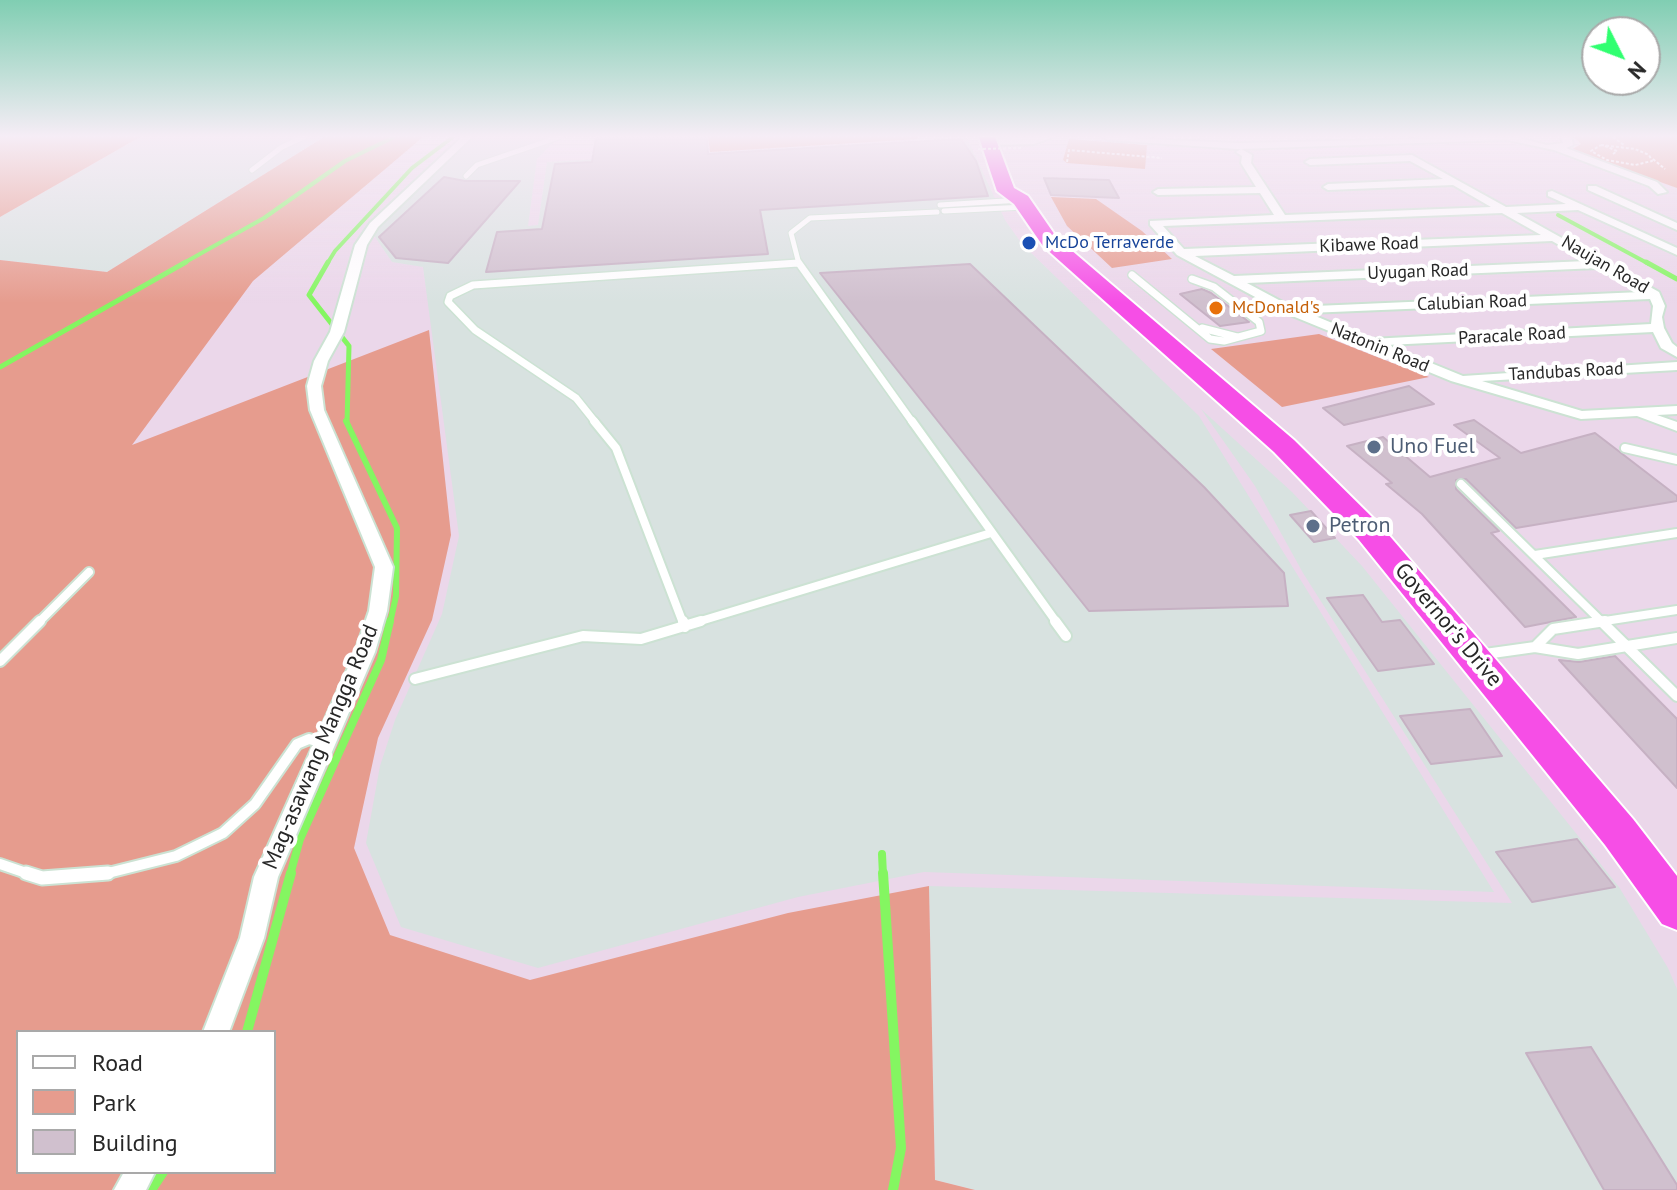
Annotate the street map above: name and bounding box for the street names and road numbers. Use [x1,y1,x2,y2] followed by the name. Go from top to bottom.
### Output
[1557,231,1653,299] street label: Naujan Road
[1319,232,1419,258] street label: Kibawe Road
[1367,259,1469,285] street label: Uyugan Road
[1417,290,1527,316] street label: Calubian Road
[1328,319,1432,377] street label: Natonin Road
[1458,322,1566,350] street label: Paracale Road
[1508,358,1624,386] street label: Tandubas Road
[1389,558,1507,692] street label: Governor's Drive
[257,621,385,873] street label: Mag-asawang Mangga Road

